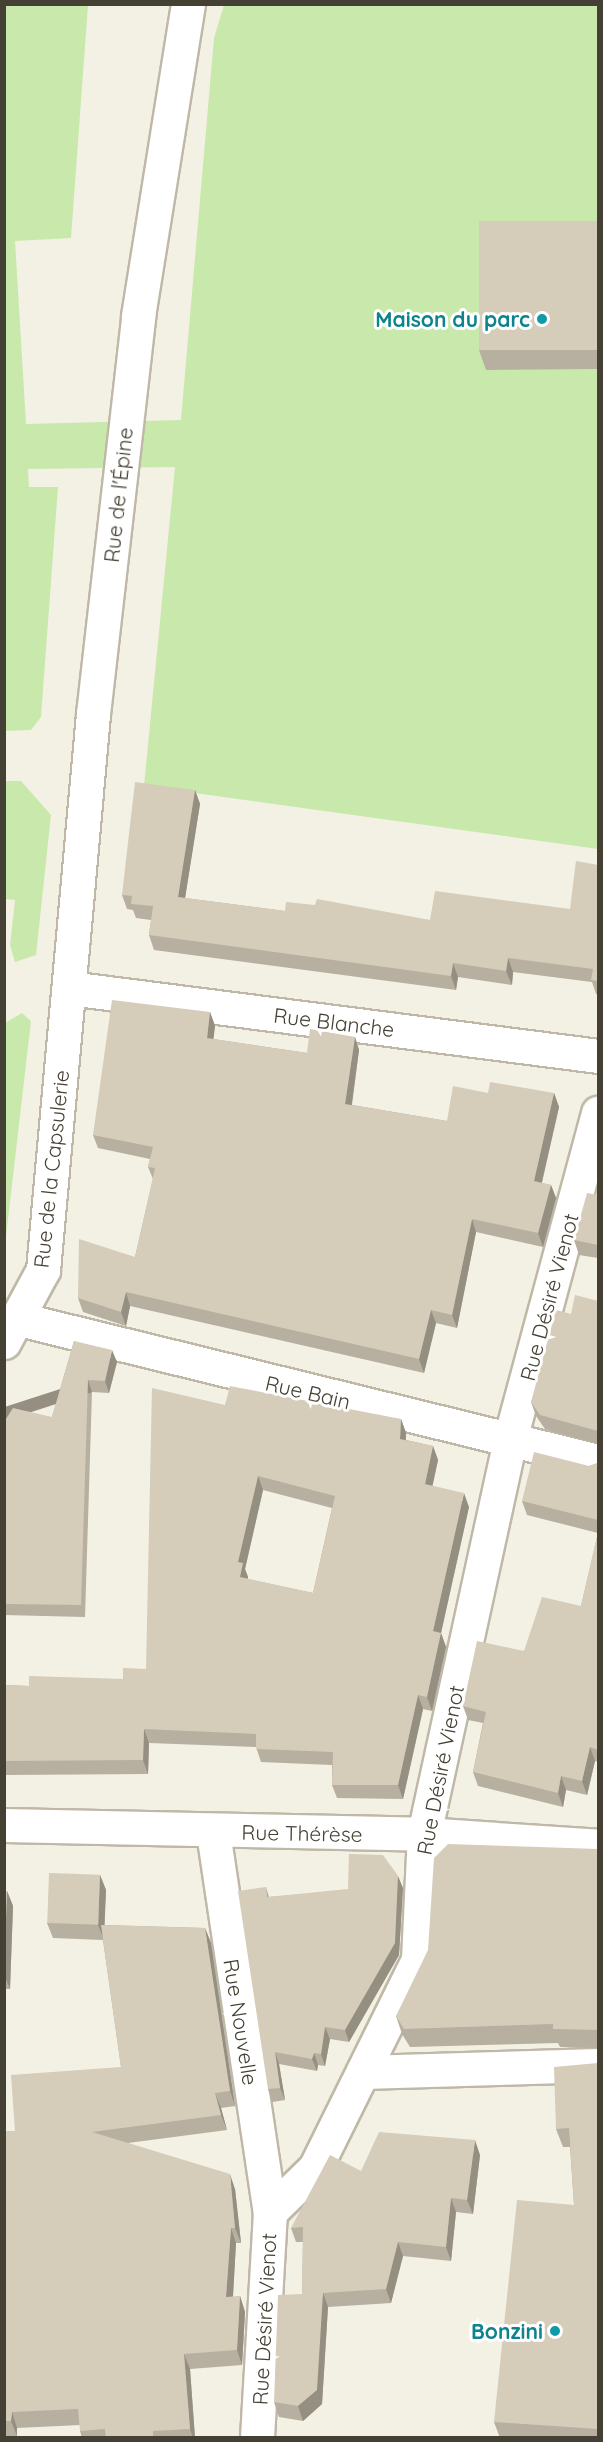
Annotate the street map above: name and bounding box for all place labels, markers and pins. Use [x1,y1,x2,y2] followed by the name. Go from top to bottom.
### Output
[375,306,530,332] place label: Maison du parc
[535,312,549,326] marker: Maison du parc
[471,2318,543,2344] place label: Bonzini
[548,2324,562,2338] marker: Bonzini

